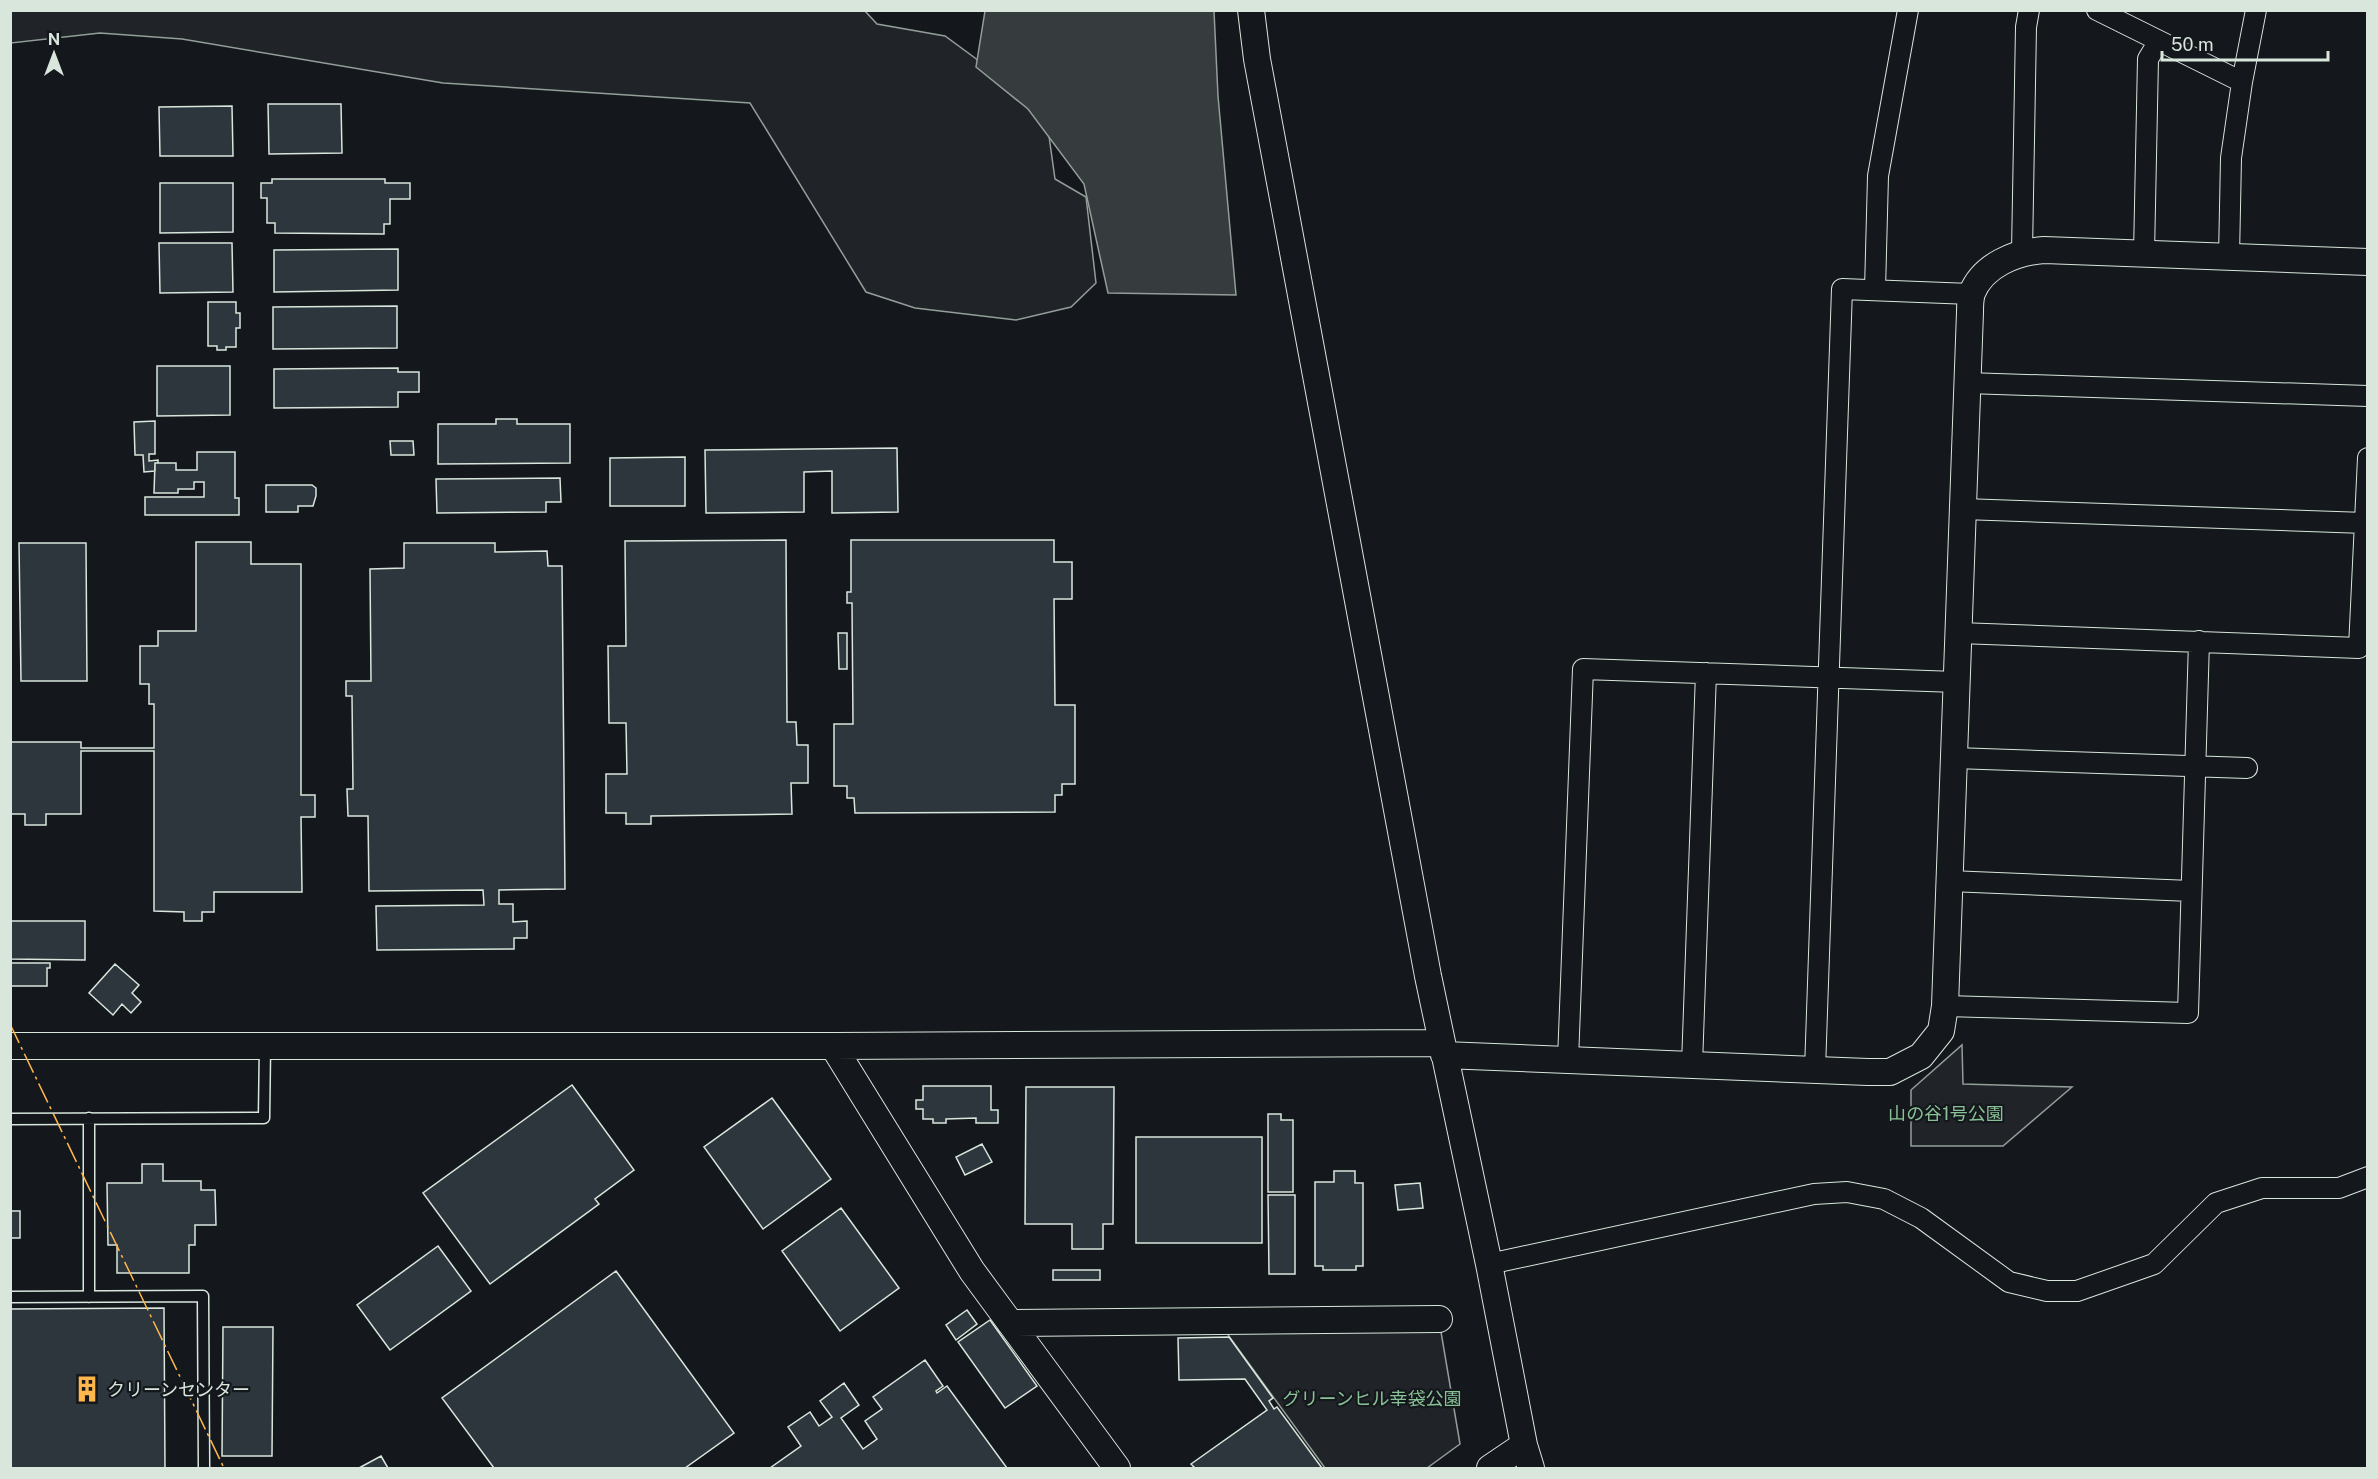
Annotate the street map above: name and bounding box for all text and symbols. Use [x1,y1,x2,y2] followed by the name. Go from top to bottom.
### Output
[24,24,84,84] north arrow
[2162,24,2328,62] scale bar
[48,30,60,49] text: N
[2171,34,2214,55] text: 50 m
[1888,1103,2004,1124] park label: 山の谷1号公園
[72,1374,102,1404] building icon: クリーンセンター
[107,1379,250,1400] place label: クリーンセンター
[1282,1388,1462,1409] park label: グリーンヒル幸袋公園

